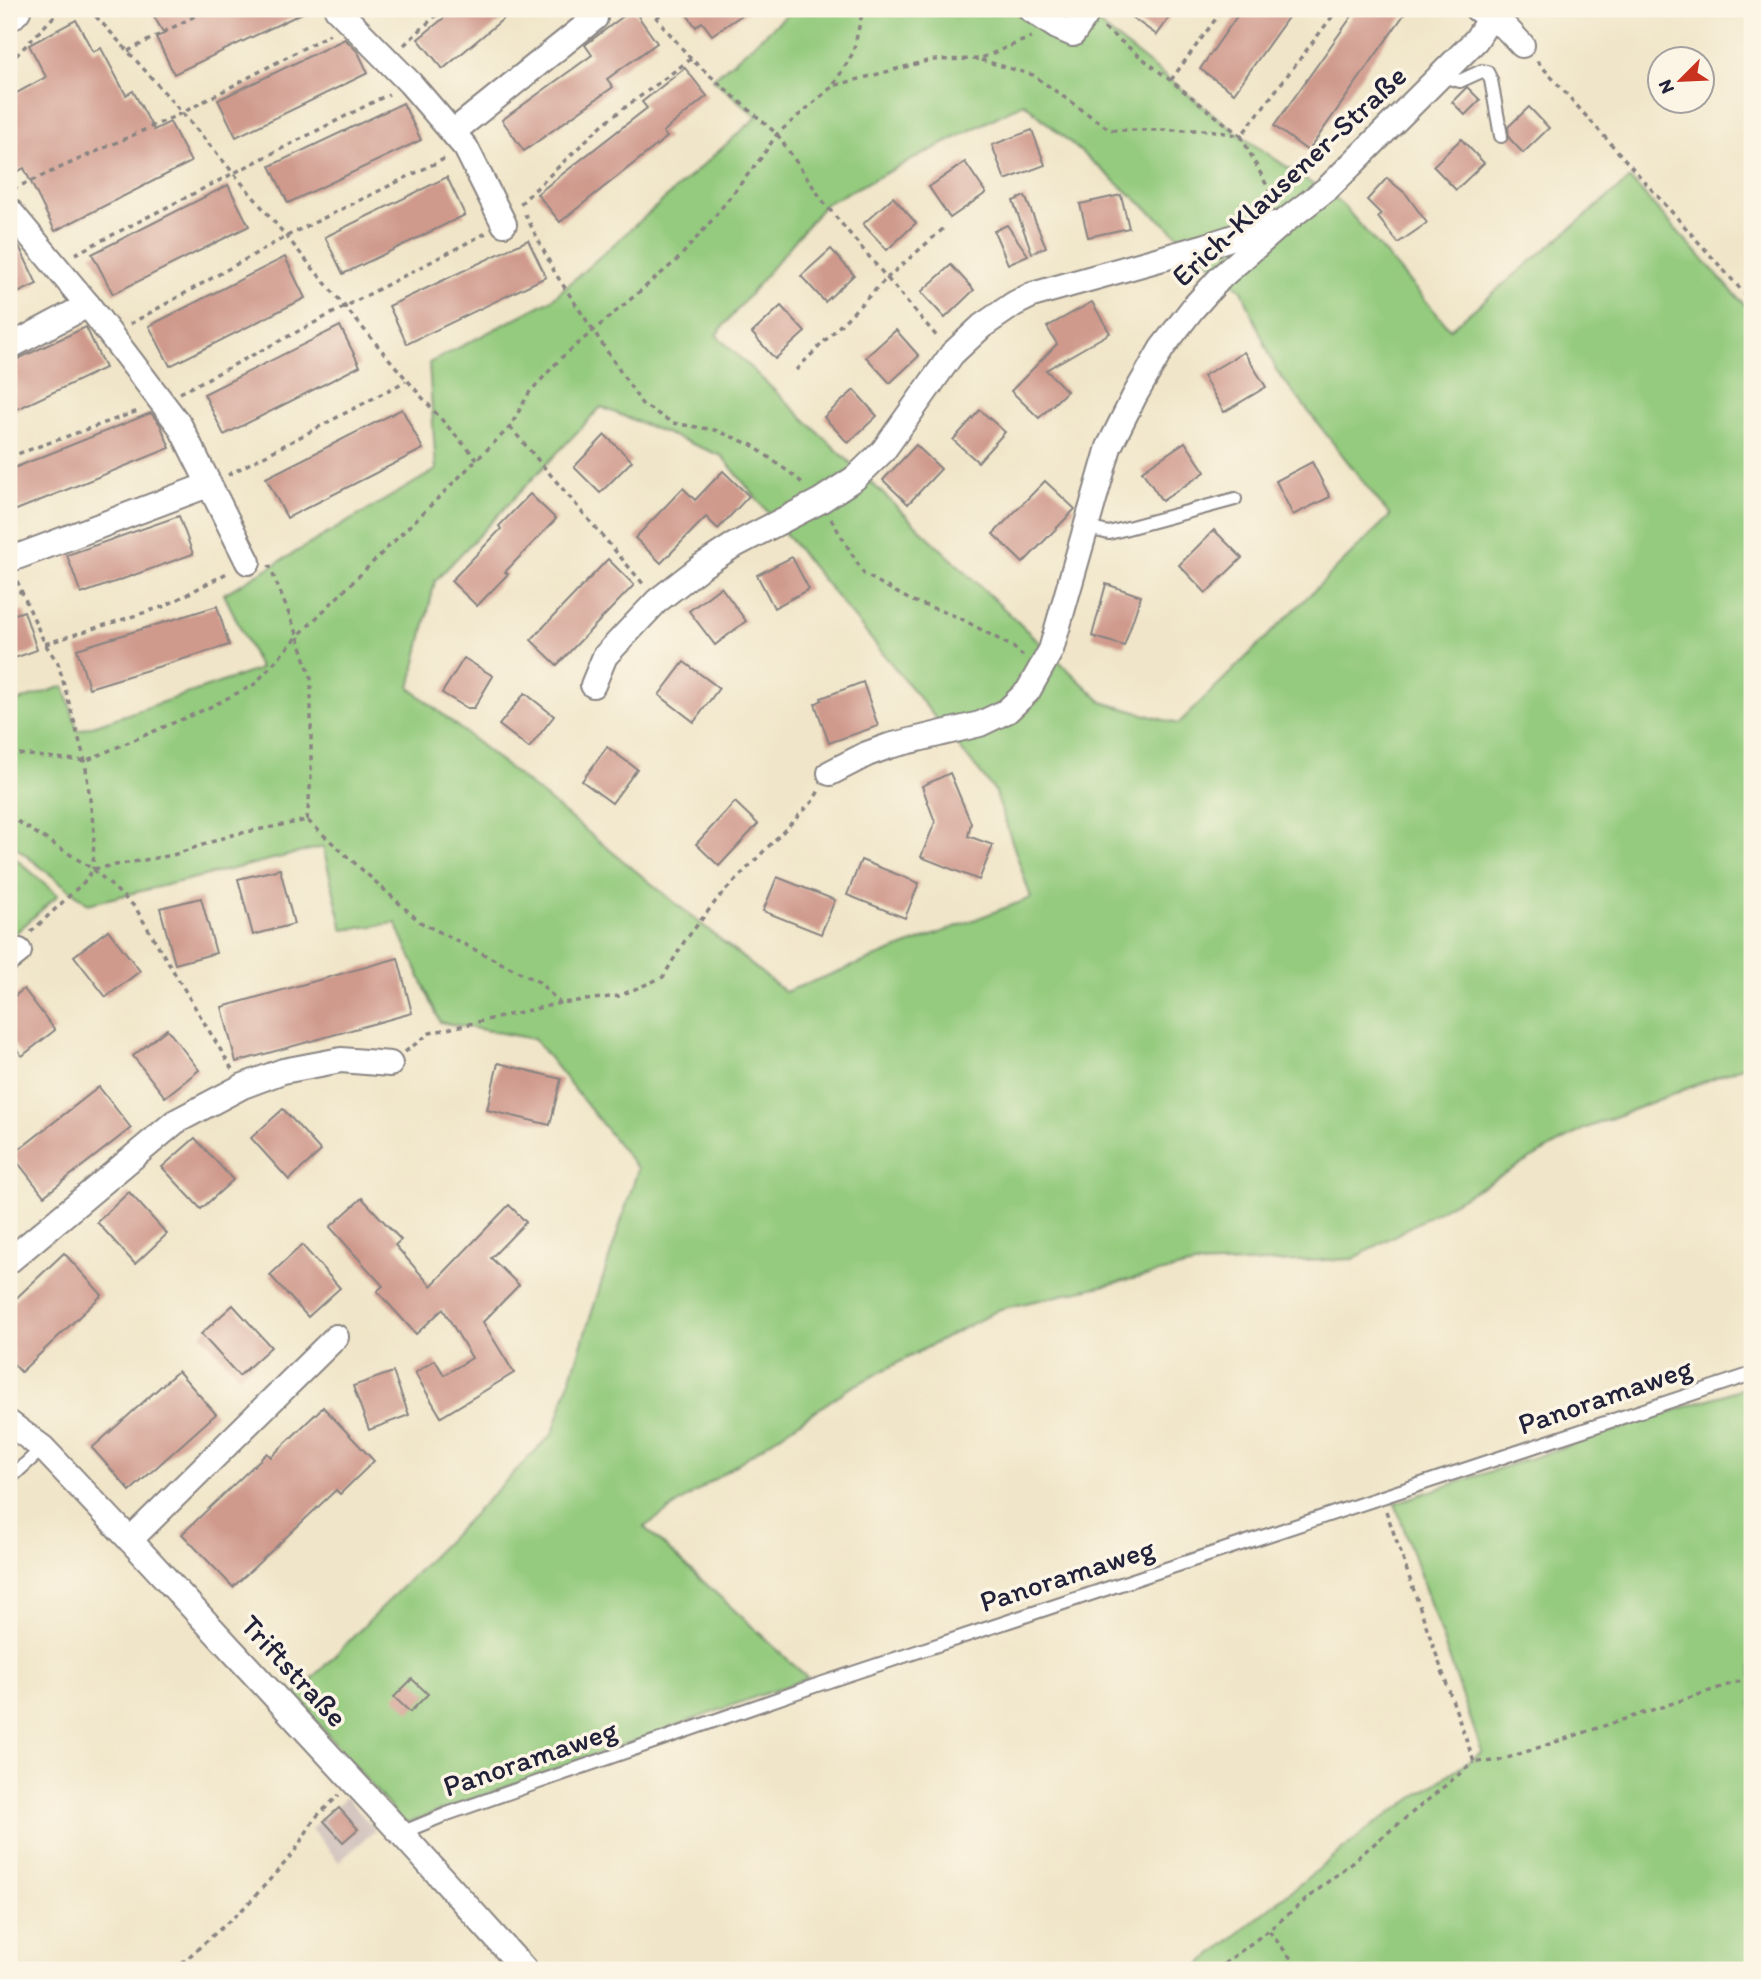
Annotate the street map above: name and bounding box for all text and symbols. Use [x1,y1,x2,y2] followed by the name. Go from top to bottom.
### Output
[1646,46,1716,116] north arrow
[1163,57,1414,294] street label: Erich-Klausener-Straße
[1653,76,1679,97] text: N
[1513,1348,1697,1443] street label: Panoramaweg
[975,1529,1160,1620] street label: Panoramaweg
[233,1607,356,1735] street label: Triftstraße
[438,1710,622,1805] street label: Panoramaweg

